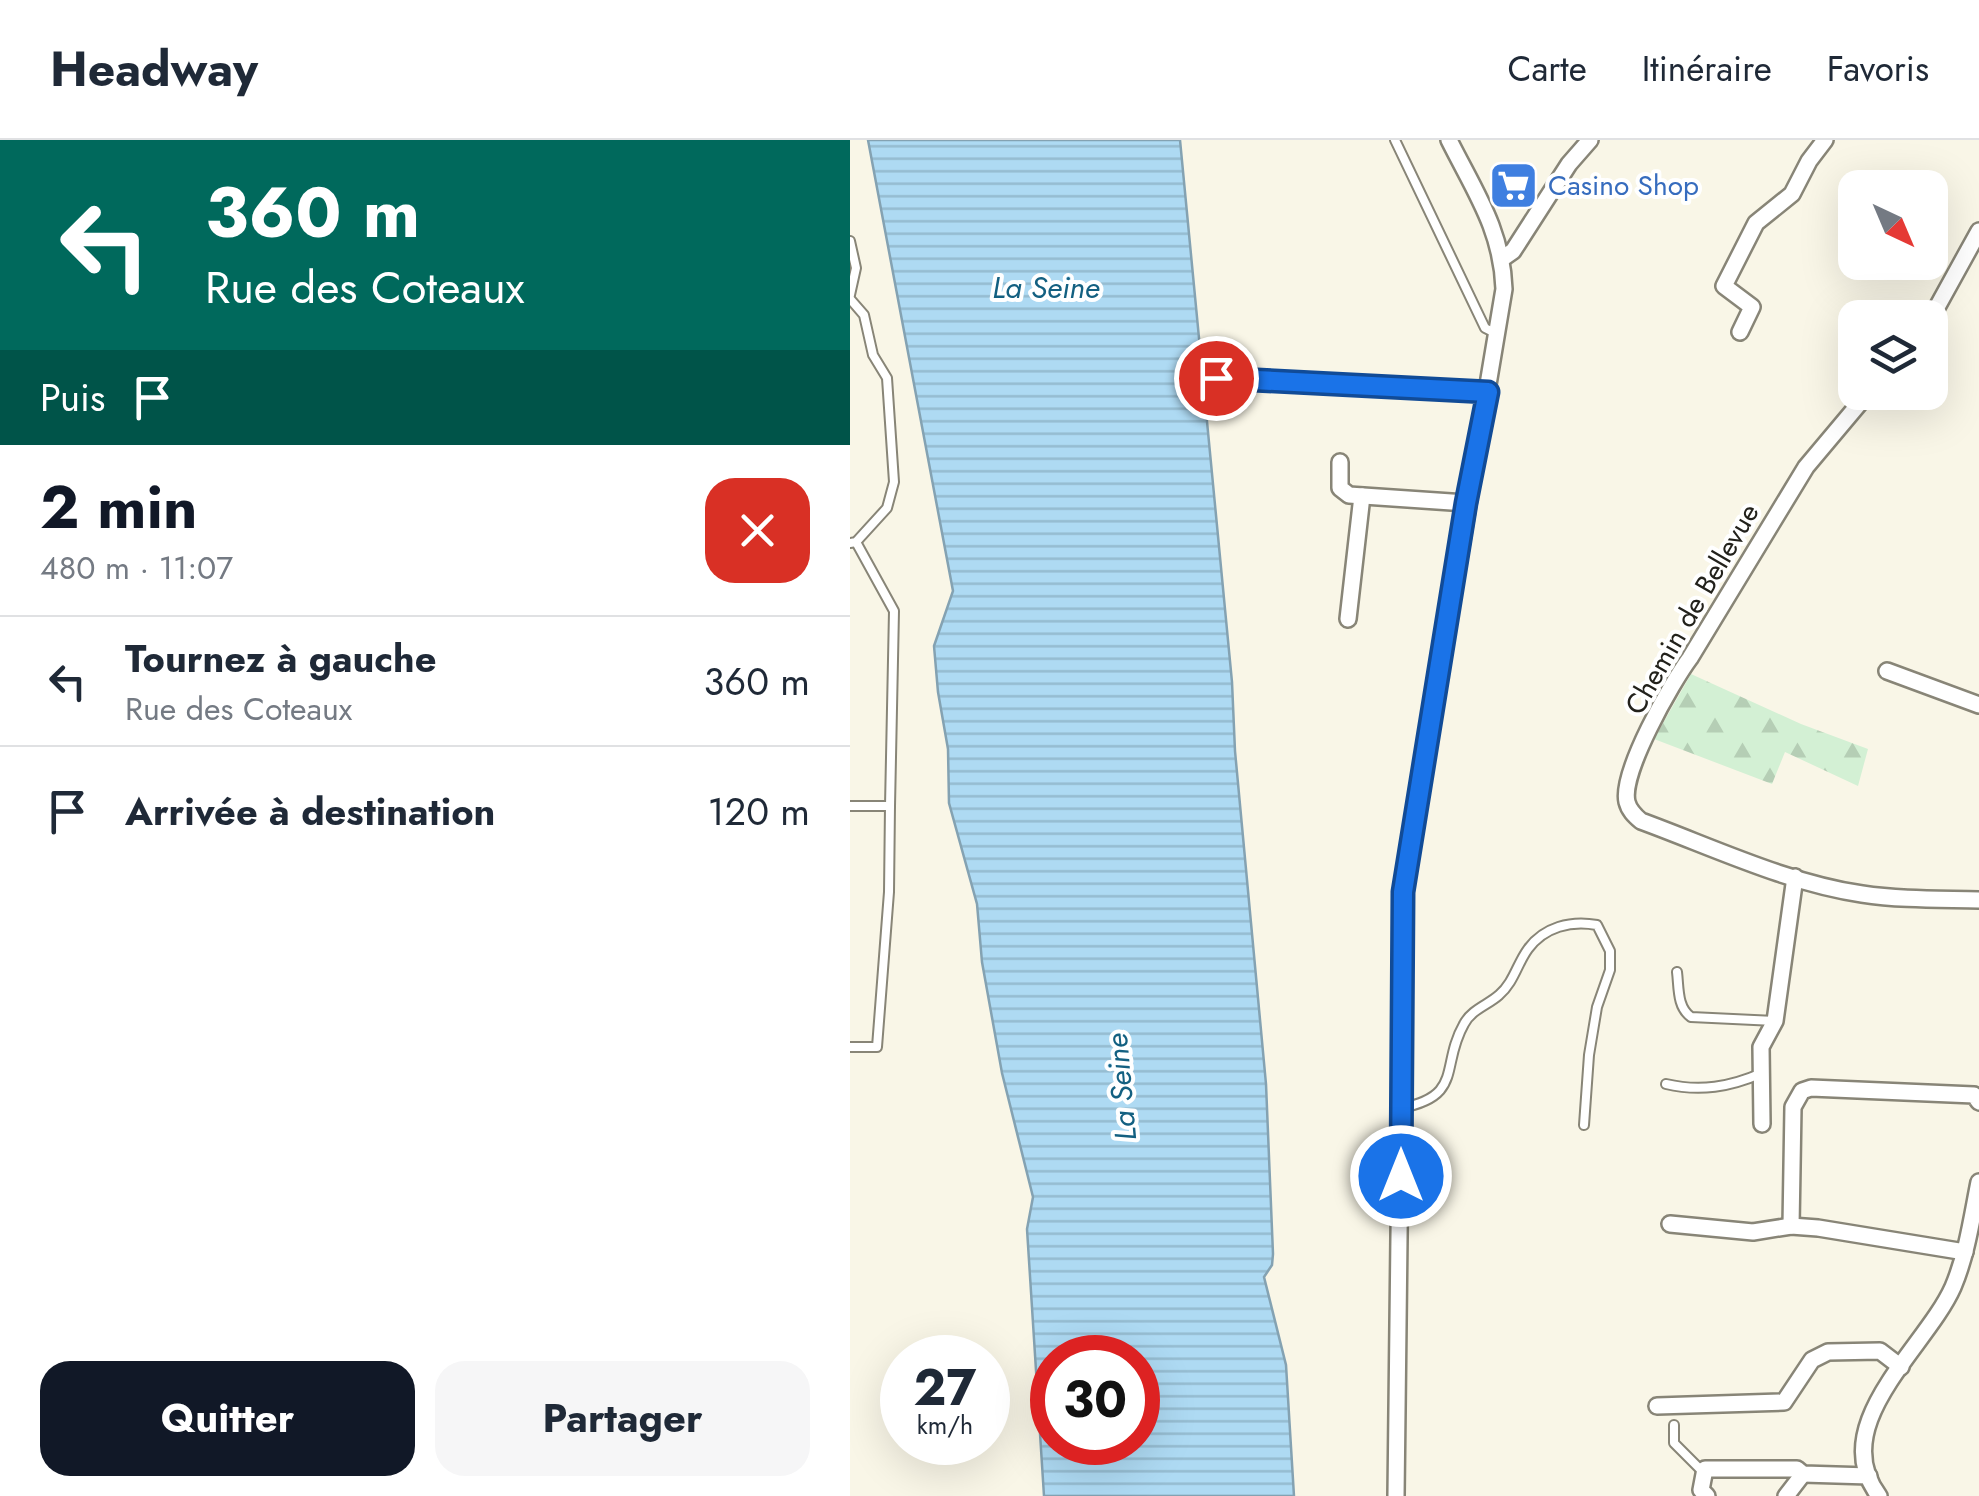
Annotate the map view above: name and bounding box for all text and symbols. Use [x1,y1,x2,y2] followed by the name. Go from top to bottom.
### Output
[50,35,258,104] text: Headway
[1508,44,1587,94] text: Carte
[1642,44,1772,94] text: Itinéraire
[1827,44,1929,94] text: Favoris
[1487,159,1539,211] supermarket icon: Casino Shop
[205,162,420,263] text: 360 m
[1548,165,1699,206] place label: Casino Shop
[1838,170,1948,280] north arrow
[1838,170,1948,410] map controls
[40,180,170,310] icon: left
[205,255,525,320] text: Rue des Coteaux
[992,266,1100,309] water label: La Seine
[1838,300,1948,410] button: layers
[1174,336,1259,421] pin
[1189,351,1244,406] icon: arrive
[40,370,105,425] text: Puis
[125,370,180,425] icon: arrive
[40,464,198,551] text: 2 min
[705,478,810,583] button: close
[1615,496,1769,722] street label: Chemin de Bellevue
[40,545,233,591] text: 480 m · 11:07
[125,631,436,686] text: Tournez à gauche
[40,654,95,709] icon: left
[704,654,810,709] text: 360 m
[125,686,352,732] text: Rue des Coteaux
[40,784,95,839] icon: arrive
[125,784,495,839] text: Arrivée à destination
[707,784,810,839] text: 120 m
[1095,1032,1147,1142] water label: La Seine
[1349,1124,1453,1228] position arrow
[1030,1335,1160,1465] speed limit sign: 30
[914,1351,976,1424] text: 27
[40,1361,415,1476] button: Quitter
[435,1361,810,1476] button: Partager
[917,1407,973,1443] text: km/h

